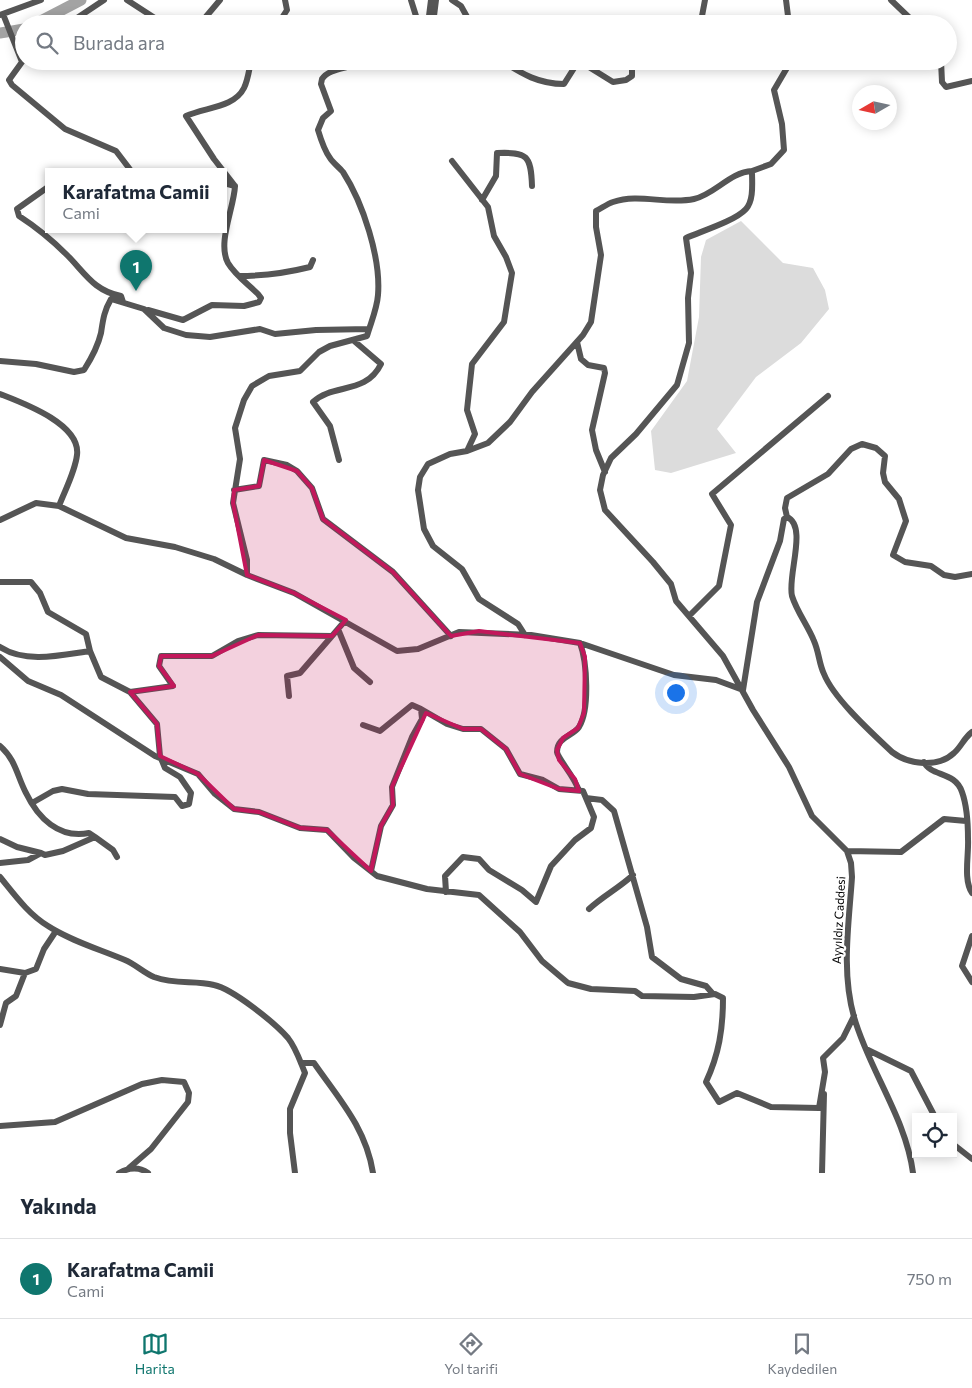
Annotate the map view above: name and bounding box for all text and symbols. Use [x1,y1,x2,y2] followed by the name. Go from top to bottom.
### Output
[15,15,957,70] search box
[33,29,61,57] icon: search
[73,31,165,54] text: Burada ara
[852,85,897,130] north arrow
[45,168,227,233] popup
[63,180,209,203] text: Karafatma Camii
[63,203,100,222] text: Cami
[120,250,152,291] pin: 1
[663,680,689,706] your location
[829,876,847,964] street label: Ayyıldız Caddesi
[912,1113,957,1158] map controls
[912,1113,957,1158] button: locate
[20,1193,97,1218] text: Yakında
[67,1258,214,1281] text: Karafatma Camii
[32,1269,40,1288] text: 1
[907,1269,952,1288] text: 750 m
[67,1281,104,1300] text: Cami
[135,1330,175,1377] tab: Harita
[444,1330,498,1377] tab: Yol tarifi
[768,1330,837,1377] tab: Kaydedilen

